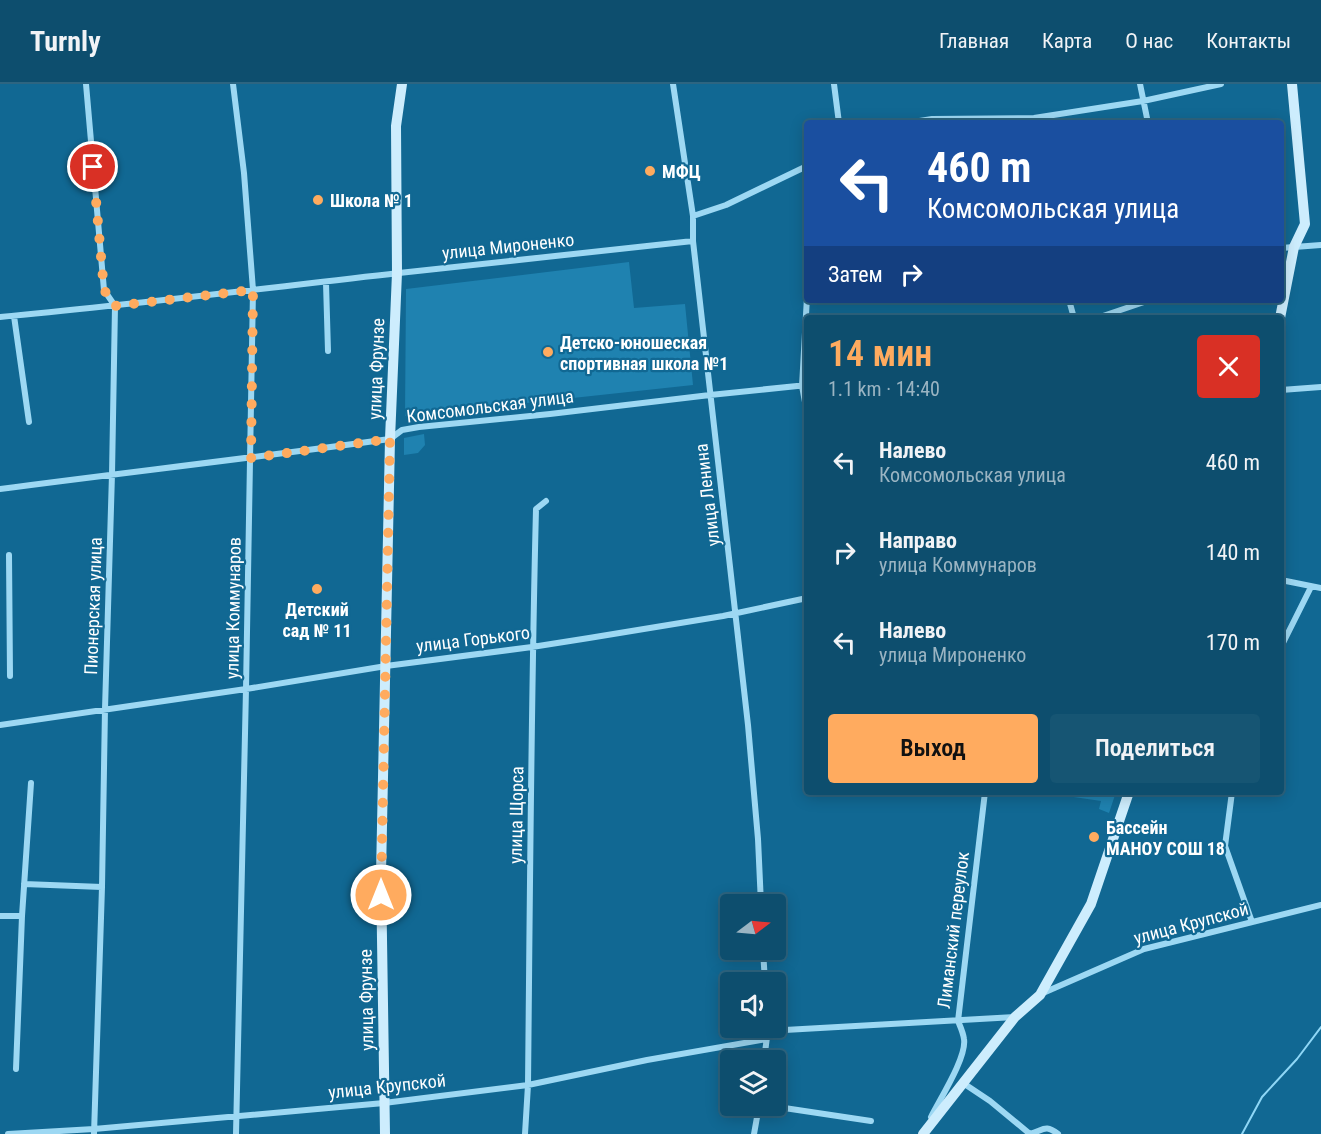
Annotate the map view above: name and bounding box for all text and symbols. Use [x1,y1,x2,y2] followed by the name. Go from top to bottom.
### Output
[30,25,101,58] text: Turnly
[939,29,1009,53] text: Главная
[1042,29,1092,53] text: Карта
[1125,29,1173,53] text: О нас
[1206,29,1291,53] text: Контакты
[67,141,118,192] pin
[927,143,1032,192] text: 460 m
[828,144,906,222] icon: left
[76,150,109,183] icon: arrive
[662,161,701,182] place label: МФЦ
[643,164,657,178] marker: МФЦ
[330,190,413,211] place label: Школа № 1
[311,193,325,207] marker: Школа № 1
[927,193,1179,225] text: Комсомольская улица
[441,229,575,263] street label: улица Мироненко
[895,258,928,291] icon: right
[828,262,883,287] text: Затем
[364,318,388,420] street label: улица Фрунзе
[560,332,728,374] place label: Детско-юношеская спортивная школа №1
[828,333,932,375] text: 14 мин
[1197,335,1260,398] button: close
[541,345,555,359] marker: Детско-юношеская спортивная школа №1
[828,377,940,401] text: 1.1 km · 14:40
[405,385,575,427] street label: Комсомольская улица
[879,438,946,463] text: Налево
[690,442,724,548] street label: улица Ленина
[828,446,861,479] icon: left
[1206,450,1260,475] text: 460 m
[879,463,1066,487] text: Комсомольская улица
[879,528,957,553] text: Направо
[828,536,861,569] icon: right
[80,537,106,675] street label: Пионерская улица
[221,537,245,679] street label: улица Коммунаров
[1206,540,1260,565] text: 140 m
[879,553,1037,577] text: улица Коммунаров
[310,582,324,596] marker: Детский сад № 11
[282,599,352,641] place label: Детский сад № 11
[879,618,946,643] text: Налево
[415,622,531,656] street label: улица Горького
[828,626,861,659] icon: left
[1206,630,1260,655] text: 170 m
[879,643,1026,667] text: улица Мироненко
[828,714,1038,783] button: Выход
[1050,714,1260,783] button: Поделиться
[505,766,527,864] street label: улица Щорса
[1106,817,1225,859] place label: Бассейн МАНОУ СОШ 18
[1087,830,1101,844] marker: Бассейн МАНОУ СОШ 18
[933,850,973,1010] street label: Лиманский переулок
[349,863,413,927] position arrow
[720,894,786,960] north arrow
[720,894,786,1116] map controls
[1131,898,1251,948] street label: улица Крупской
[355,949,377,1051] street label: улица Фрунзе
[720,972,786,1038] button: sound
[720,1050,786,1116] button: layers
[327,1069,447,1103] street label: улица Крупской

